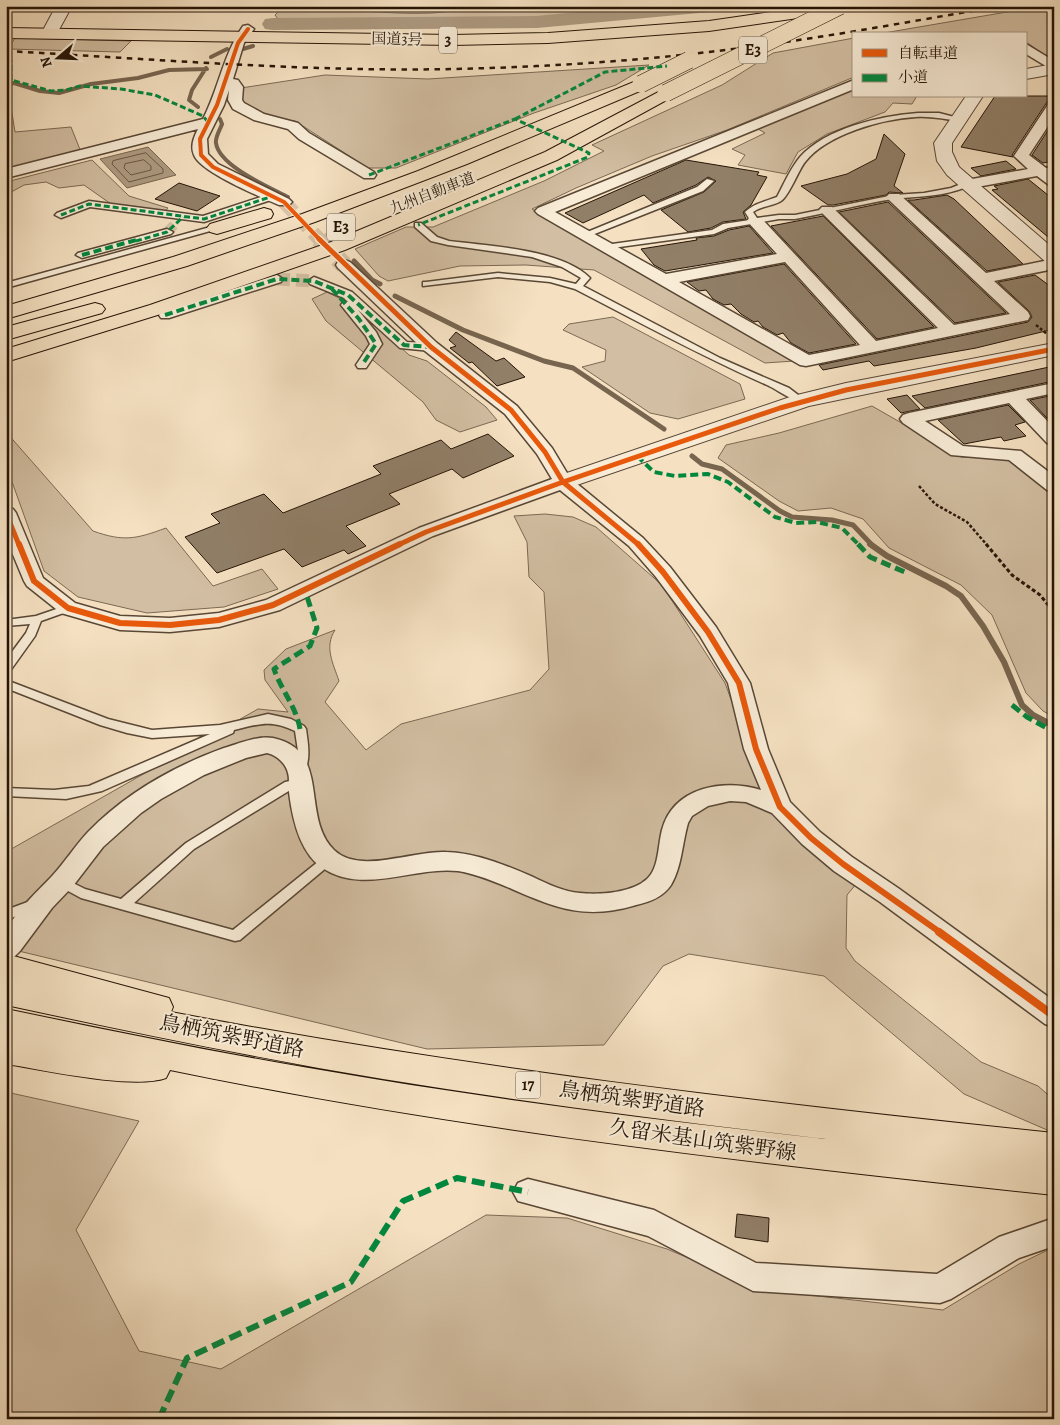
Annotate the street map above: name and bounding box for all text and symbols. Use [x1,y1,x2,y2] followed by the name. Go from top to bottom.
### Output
[439,26,457,54] road number: 3
[371,29,423,49] street label: 国道3号
[32,32,82,82] north arrow
[852,32,1028,98] legend
[739,36,767,64] road number: E3
[898,43,958,63] text: 自転車道
[36,54,57,70] text: N
[898,67,928,87] text: 小道
[386,168,478,218] street label: 九州自動車道
[327,213,355,240] road number: E3
[157,1008,307,1064] street label: 鳥栖筑紫野道路
[516,1072,540,1098] road number: 17
[557,1075,707,1123] street label: 鳥栖筑紫野道路
[607,1113,799,1167] street label: 久留米基山筑紫野線

